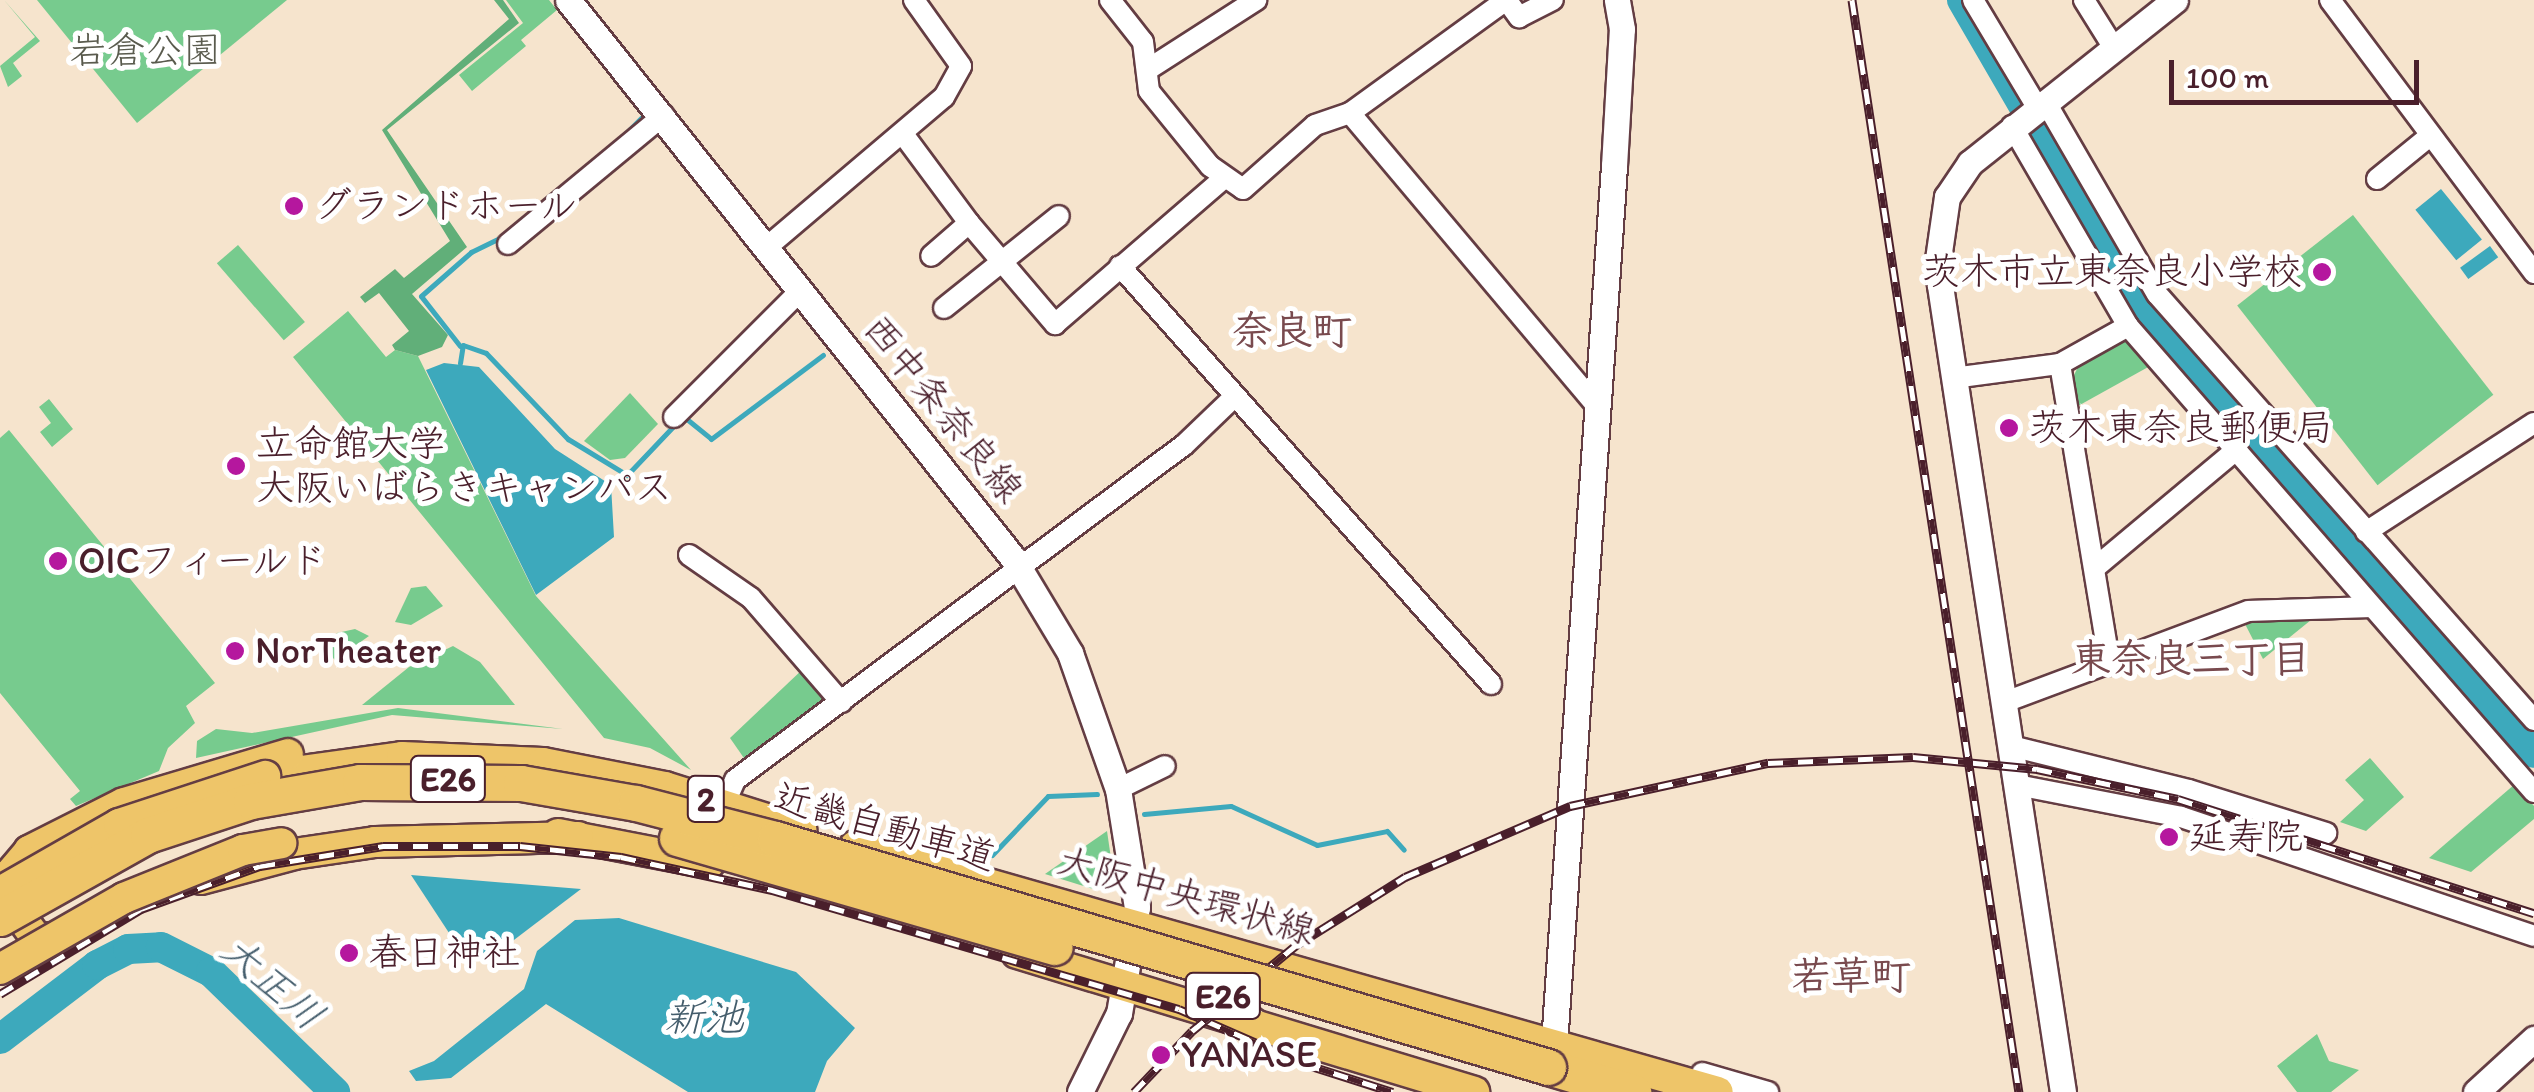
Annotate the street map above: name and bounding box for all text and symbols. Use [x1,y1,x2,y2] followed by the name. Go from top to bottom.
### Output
[69,28,221,74] park label: 岩倉公園
[2174,40,2424,102] scale bar
[2186,59,2269,96] text: 100 m
[314,183,580,229] place label: グランドホール
[283,195,305,217] marker: グランドホール
[1922,249,2302,295] place label: 茨木市立東奈良小学校
[2311,261,2333,283] marker: 茨木市立東奈良小学校
[854,306,1032,512] street label: 西中条奈良線
[1232,306,1352,354] district label: 奈良町
[2029,405,2333,451] place label: 茨木東奈良郵便局
[1998,417,2020,439] marker: 茨木東奈良郵便局
[256,421,674,510] place label: 立命館大学 大阪いばらきキャンパス
[225,455,247,477] marker: 立命館大学 大阪いばらきキャンパス
[78,538,330,584] place label: OICフィールド
[47,550,69,572] marker: OICフィールド
[255,628,441,674] place label: NorTheater
[2071,634,2311,682] district label: 東奈良三丁目
[224,640,246,662] marker: NorTheater
[408,749,488,809] road number: E26
[686,769,726,829] road number: 2
[769,774,1001,880] street label: 近畿自動車道
[2189,814,2303,860] place label: 延寿院
[2158,826,2180,848] marker: 延寿院
[1052,837,1320,955] street label: 大阪中央環状線
[212,925,334,1039] water label: 大正川
[369,930,521,976] place label: 春日神社
[338,942,360,964] marker: 春日神社
[1791,951,1911,999] district label: 若草町
[1183,966,1263,1026] road number: E26
[664,993,744,1041] water label: 新池
[1181,1032,1317,1078] place label: YANASE
[1150,1044,1172,1066] marker: YANASE

